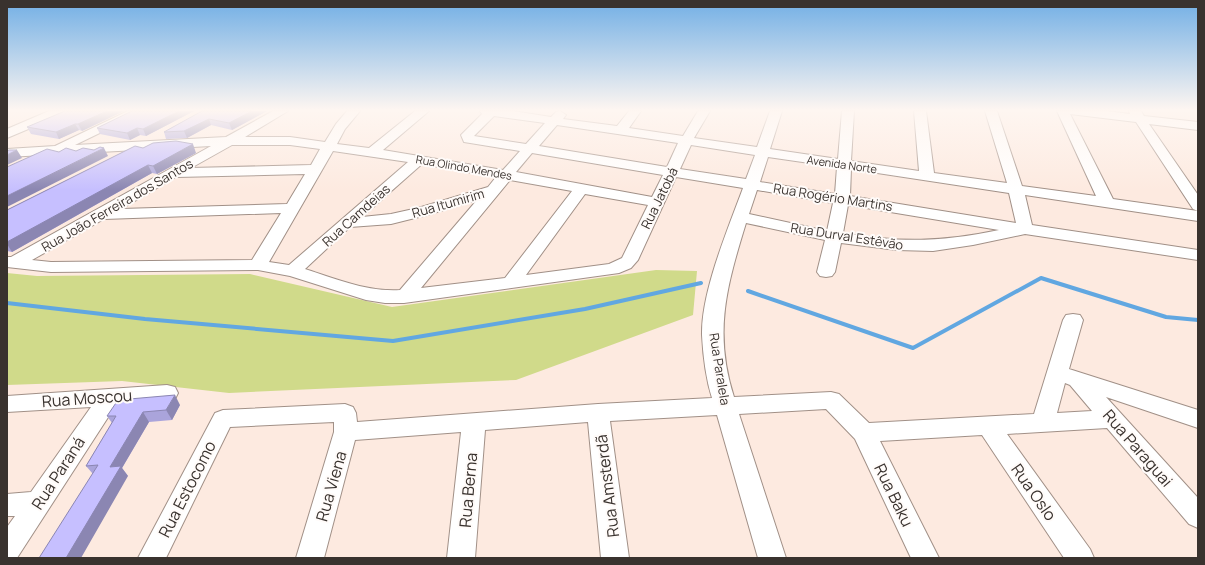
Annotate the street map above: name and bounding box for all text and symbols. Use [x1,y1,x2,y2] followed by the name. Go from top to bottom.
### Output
[415,151,513,183] street label: Rua Olindo Mendes
[806,152,879,176] street label: Avenida Norte
[38,154,196,256] street label: Rua João Ferreira dos Santos
[636,164,682,232] street label: Rua Jatobá
[772,179,894,215] street label: Rua Rogério Martins
[318,180,394,250] street label: Rua Camdeias
[410,184,486,222] street label: Rua Itumirim
[789,218,905,254] street label: Rua Durval Estêvão
[705,332,735,406] street label: Rua Paralela
[41,384,133,412] street label: Rua Moscou
[1098,405,1178,491] street label: Rua Paraguai
[26,432,90,514] street label: Rua Paraná
[590,433,624,539] street label: Rua Amsterdã
[153,437,221,541] street label: Rua Estocomo
[310,448,352,524] street label: Rua Viena
[454,452,482,528] street label: Rua Berna
[1006,459,1062,525] street label: Rua Oslo
[869,460,919,530] street label: Rua Baku

